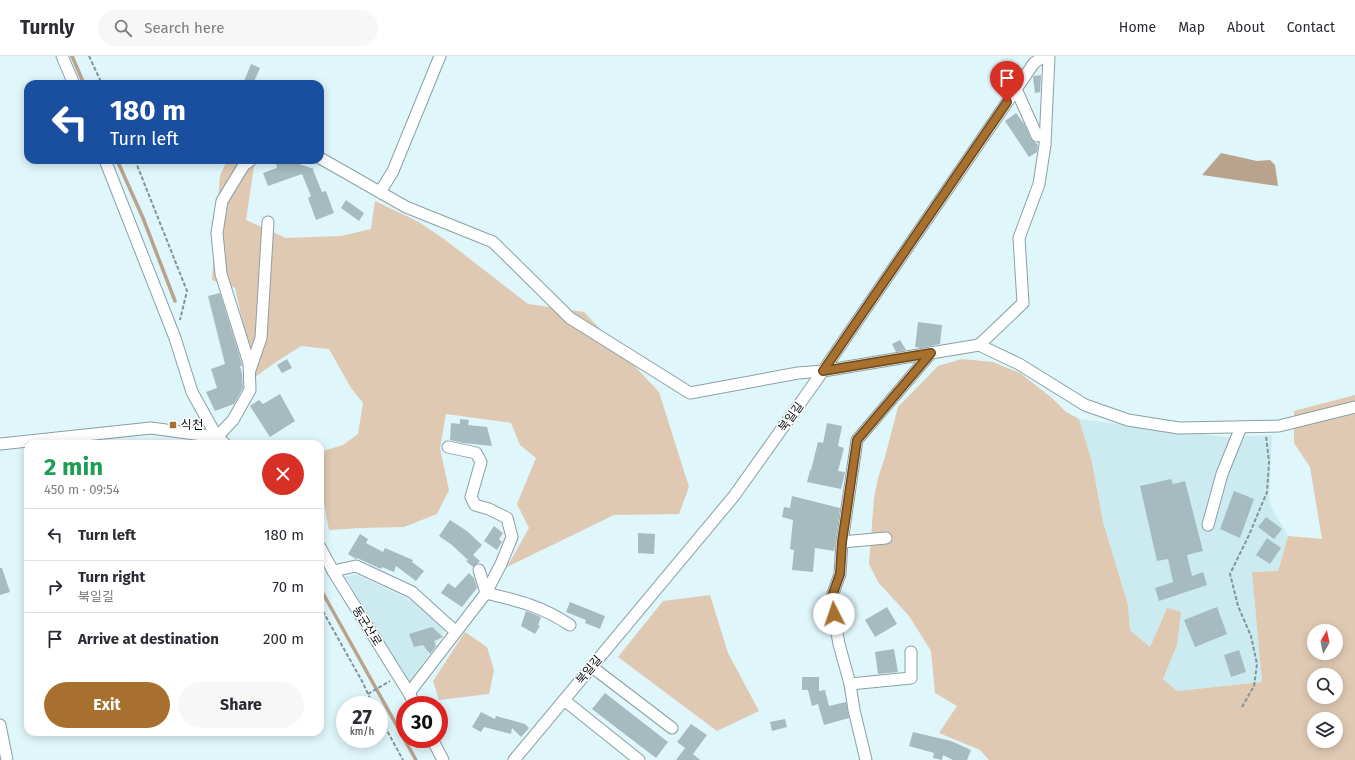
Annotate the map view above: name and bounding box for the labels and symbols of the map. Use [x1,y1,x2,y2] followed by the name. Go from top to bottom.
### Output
[990,61,1024,102] pin
[776,399,806,435] street label: 북일길
[181,418,203,432] place label: 식천
[168,420,178,430] marker: 식천
[813,593,855,635] position arrow
[349,604,385,648] street label: 동군산로
[1307,624,1343,660] north arrow
[573,653,605,687] street label: 북일길
[396,696,448,748] speed limit sign: 30

